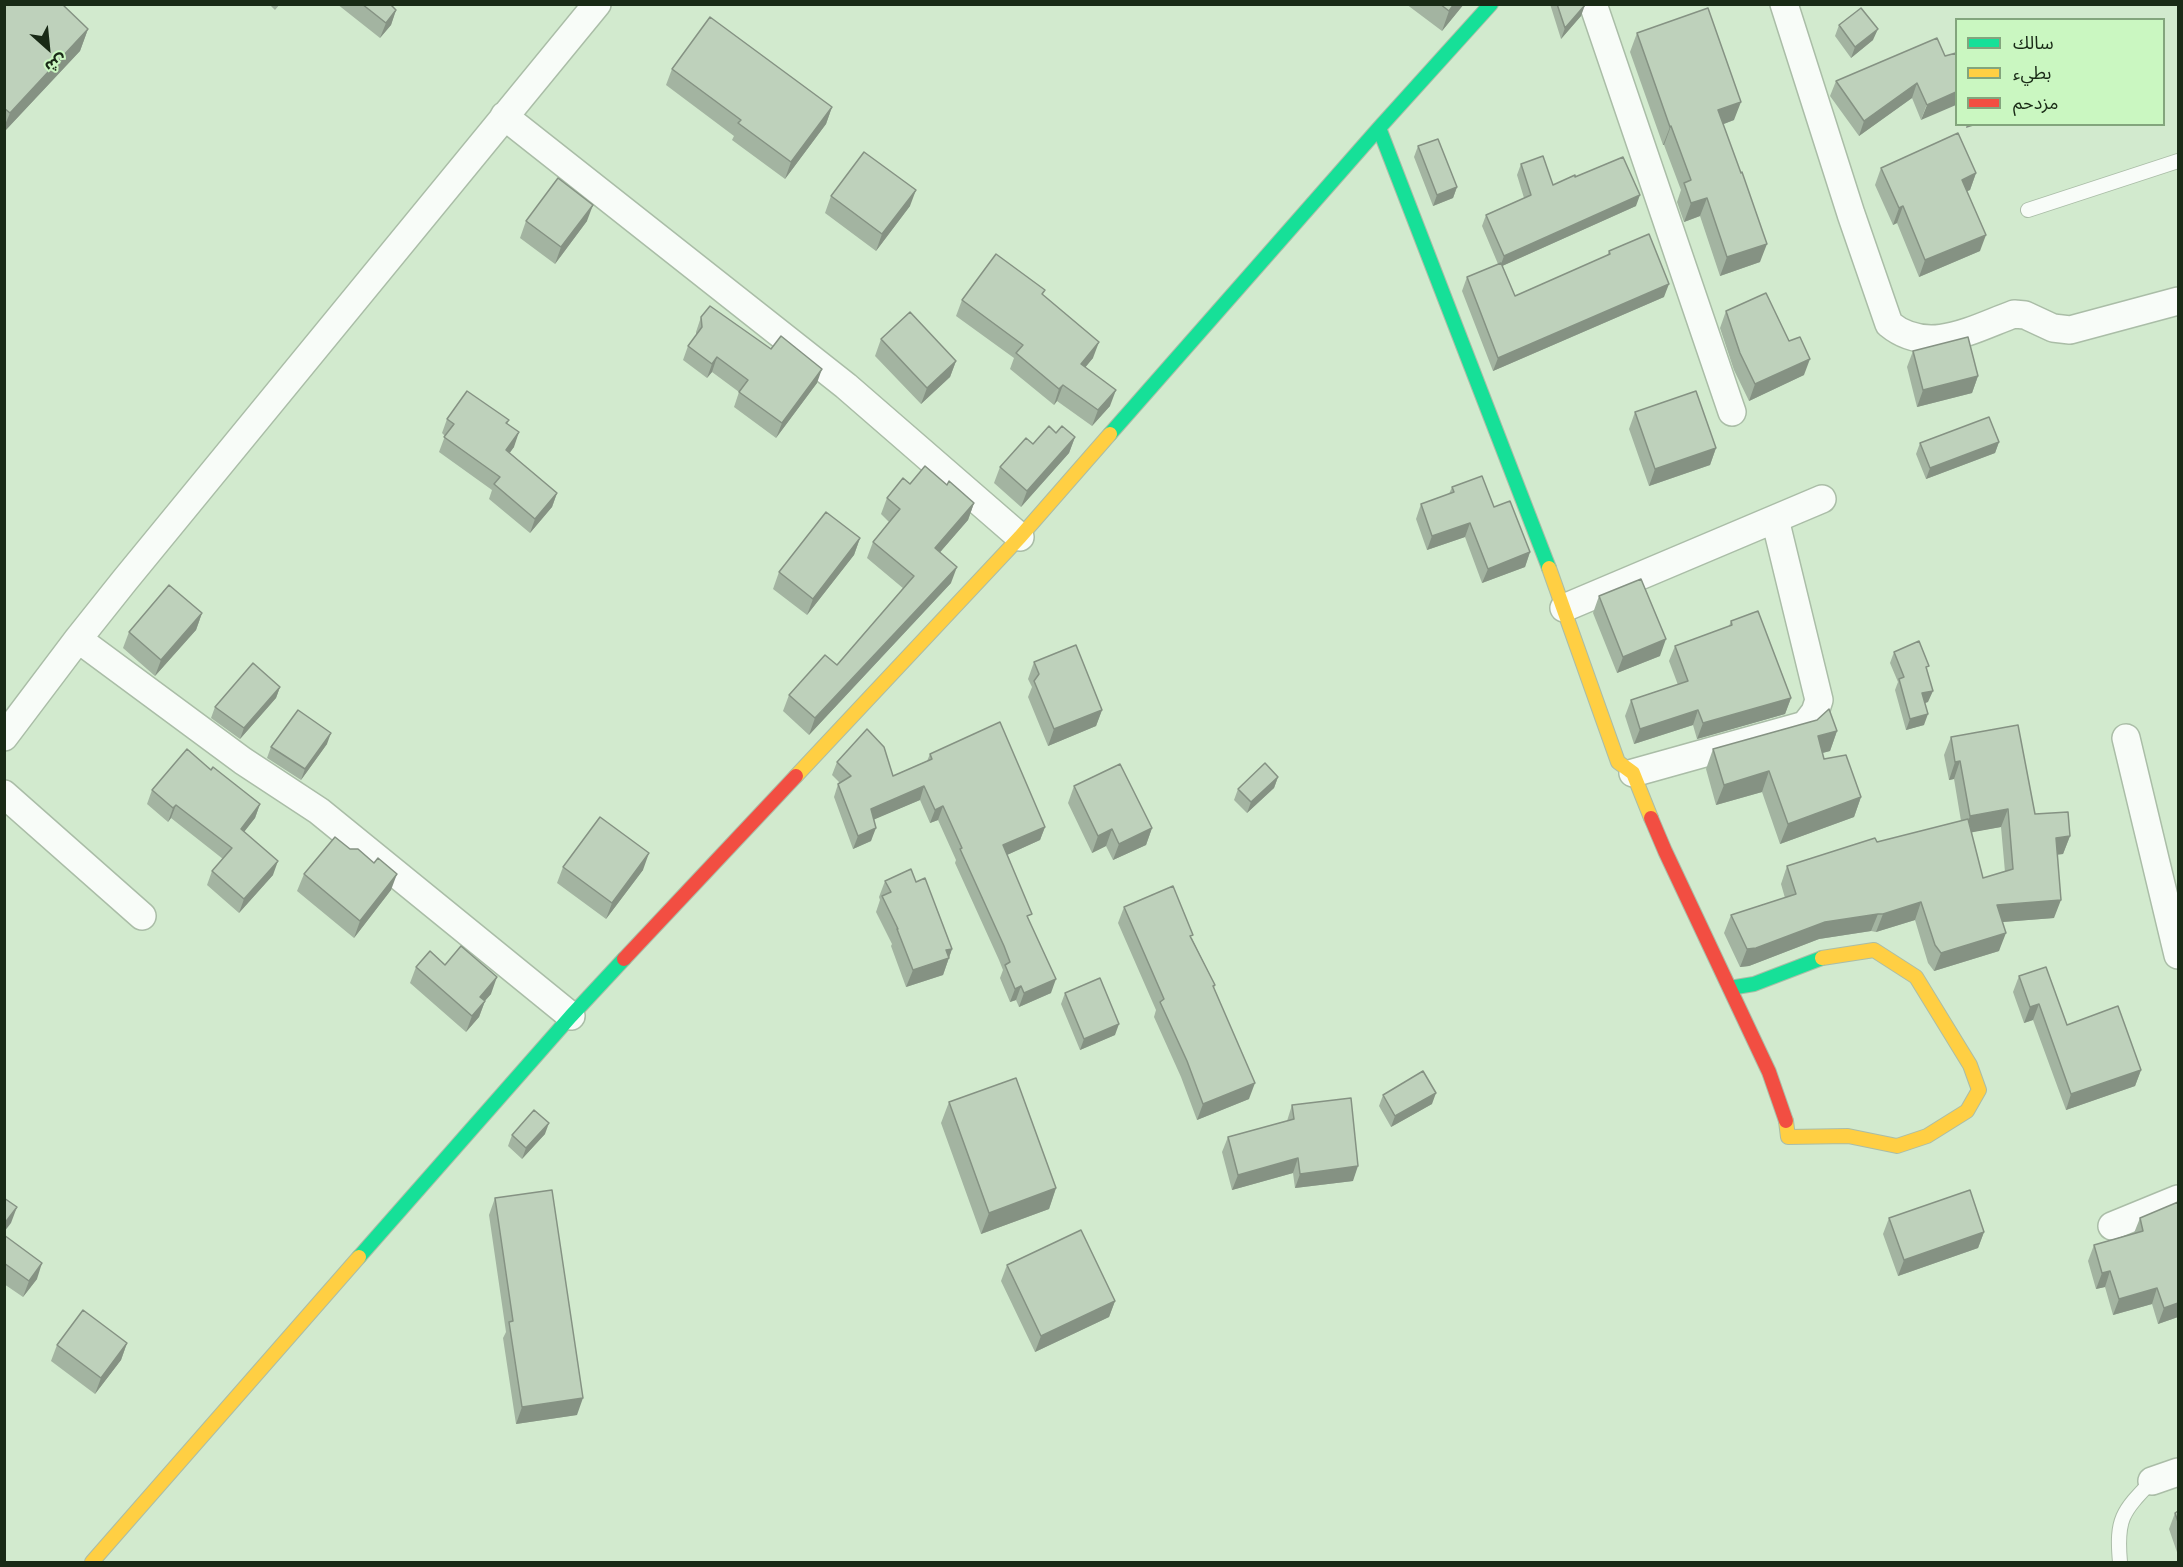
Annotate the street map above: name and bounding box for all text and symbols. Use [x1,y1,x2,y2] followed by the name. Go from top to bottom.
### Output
[18,18,78,78] north arrow
[1955,18,2165,126] legend
[2013,31,2054,54] text: سالك
[42,50,70,78] text: ش
[2013,61,2051,84] text: بطيء
[2013,91,2058,114] text: مزدحم

